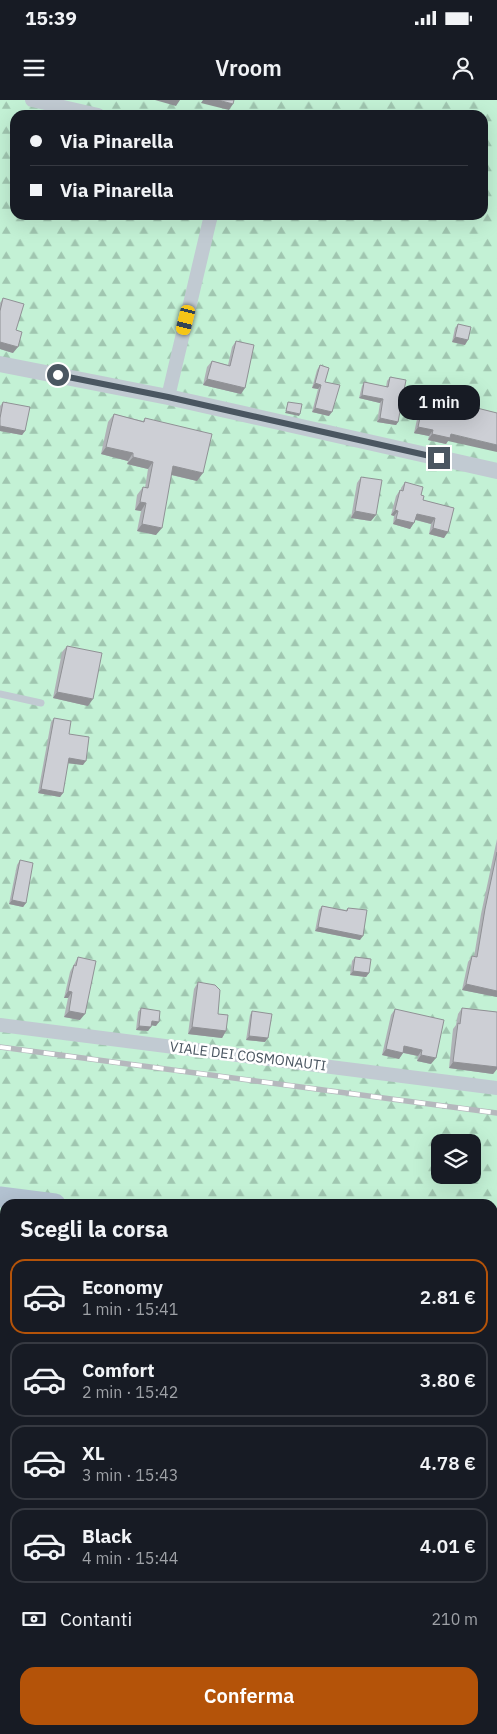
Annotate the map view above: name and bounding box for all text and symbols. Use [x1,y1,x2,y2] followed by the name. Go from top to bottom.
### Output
[25,6,77,30] text: 15:39
[215,53,282,82] text: Vroom
[20,54,48,82] icon: menu
[449,54,477,82] icon: person
[60,129,174,153] text: Via Pinarella
[60,178,174,202] text: Via Pinarella
[175,304,196,336] car
[47,364,69,386] route start
[398,386,480,420] callout: 1 min
[418,392,460,412] text: 1 min
[428,447,450,469] route end
[169,1037,327,1075] street label: VIALE DEI COSMONAUTI
[431,1134,481,1184] map controls
[431,1134,481,1184] button: layers
[20,1214,168,1243] text: Scegli la corsa
[22,1274,67,1319] icon: car
[82,1275,163,1299] text: Economy
[420,1285,476,1309] text: 2.81 €
[82,1299,178,1319] text: 1 min · 15:41
[22,1357,67,1402] icon: car
[82,1358,155,1382] text: Comfort
[420,1368,476,1392] text: 3.80 €
[82,1382,178,1402] text: 2 min · 15:42
[22,1440,67,1485] icon: car
[82,1441,105,1465] text: XL
[420,1451,476,1475] text: 4.78 €
[82,1465,178,1485] text: 3 min · 15:43
[22,1523,67,1568] icon: car
[82,1524,132,1548] text: Black
[420,1534,476,1558] text: 4.01 €
[82,1548,178,1568] text: 4 min · 15:44
[20,1605,48,1633] icon: cash
[60,1607,132,1631] text: Contanti
[431,1609,478,1629] text: 210 m
[20,1667,478,1725] button: Conferma

